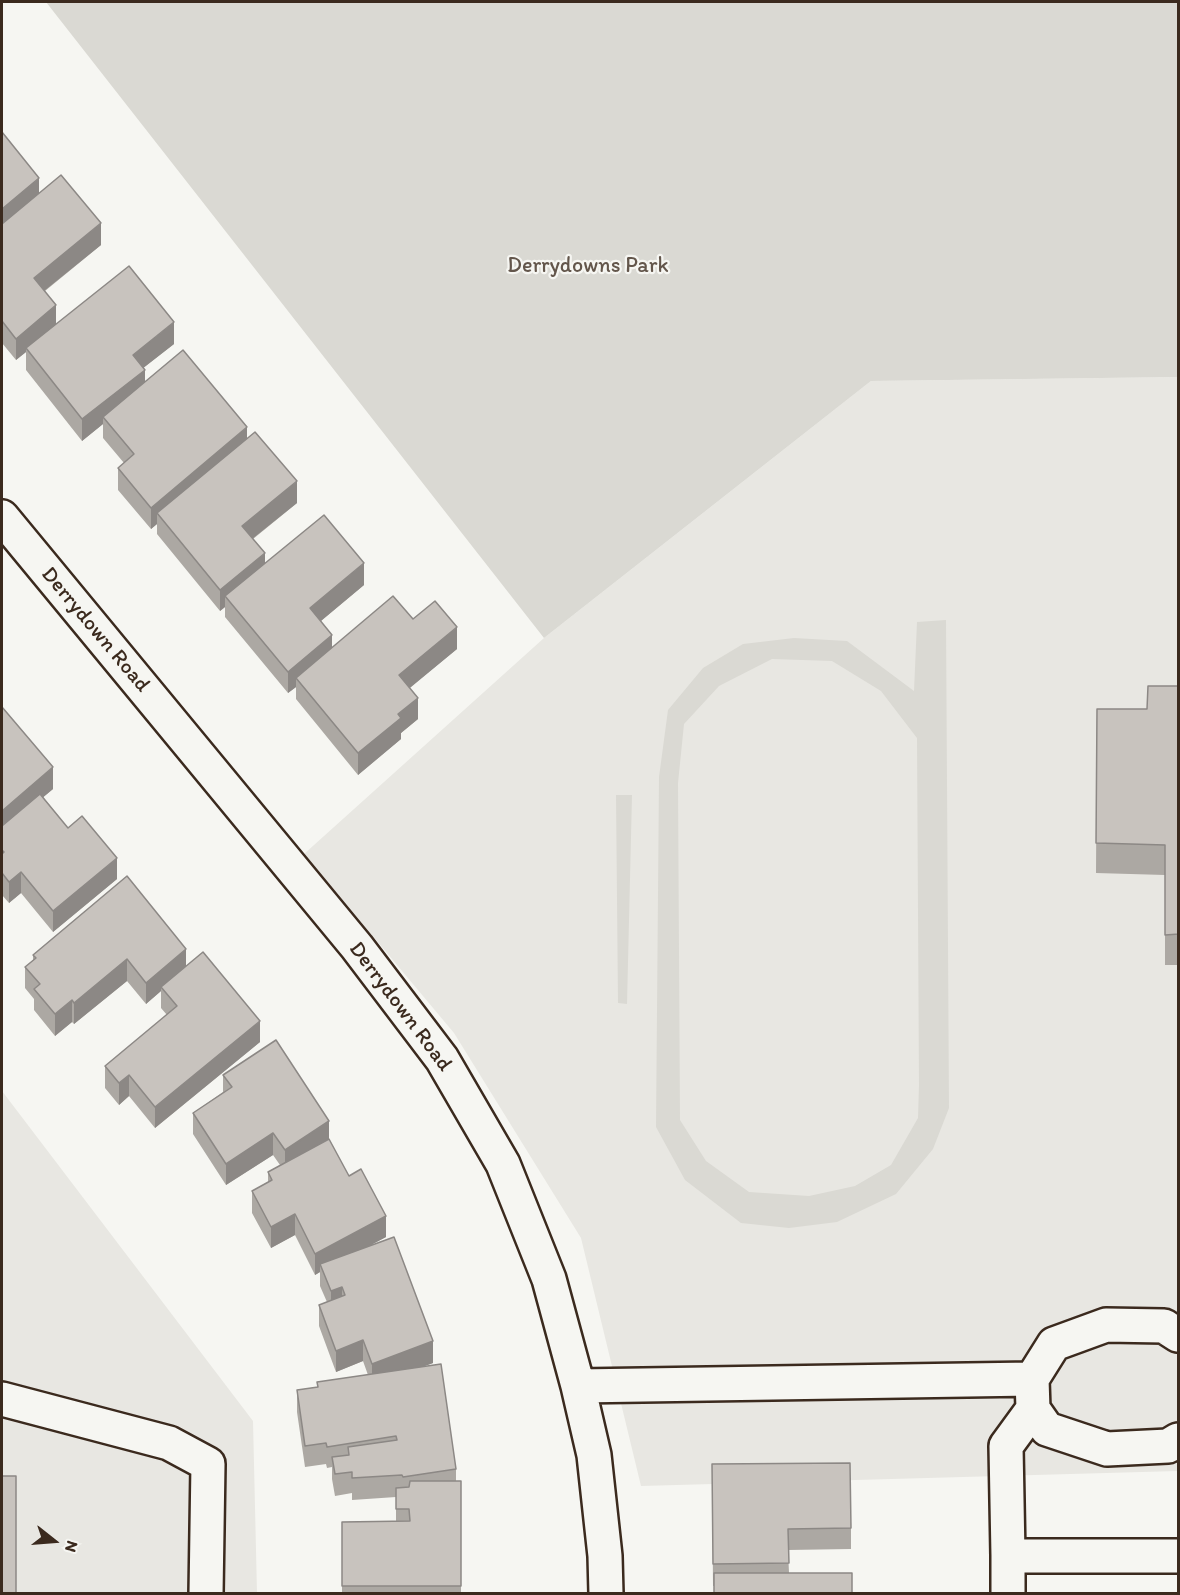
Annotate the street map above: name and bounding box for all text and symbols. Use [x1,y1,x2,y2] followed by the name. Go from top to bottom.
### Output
[507,253,669,279] park label: Derrydowns Park
[35,562,155,698] street label: Derrydown Road
[343,937,457,1077] street label: Derrydown Road
[24,1511,84,1571] north arrow
[61,1538,82,1554] text: N

